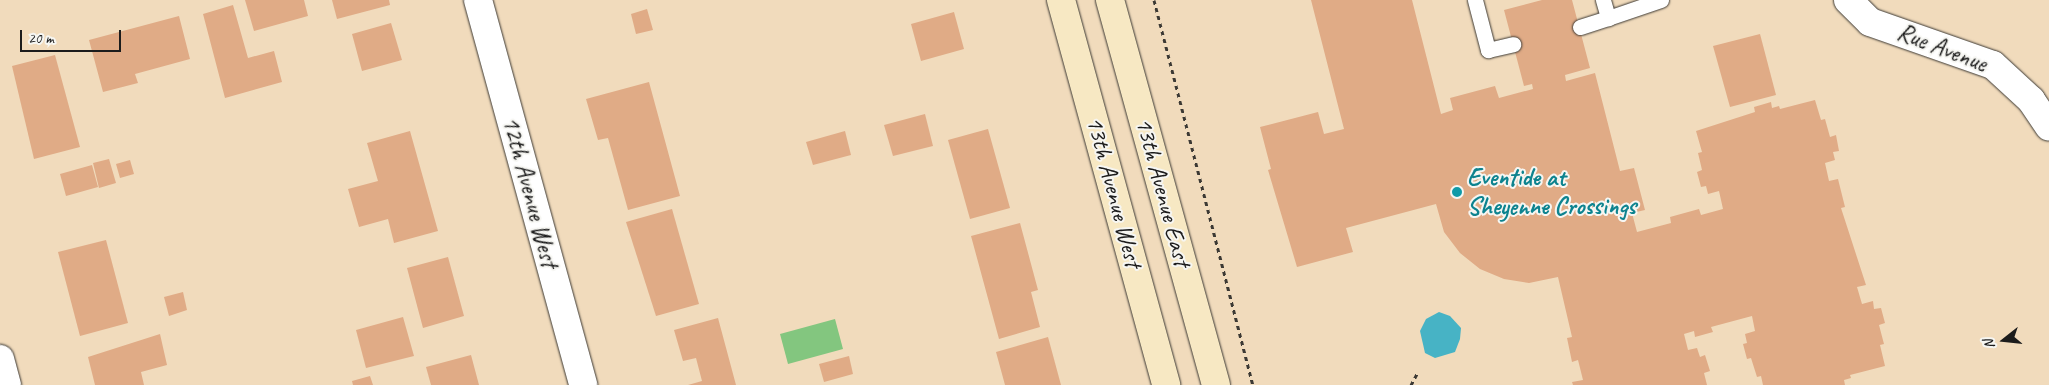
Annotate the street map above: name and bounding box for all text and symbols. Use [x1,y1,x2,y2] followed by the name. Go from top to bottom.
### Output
[1893,17,1991,79] street label: Rue Avenue
[22,20,124,52] scale bar
[28,29,54,48] text: 20 m
[495,113,565,271] street label: 12th Avenue West
[1079,113,1149,271] street label: 13th Avenue West
[1129,114,1197,270] street label: 13th Avenue East
[1467,163,1636,222] place label: Eventide at Sheyenne Crossings
[1451,186,1463,198] marker: Eventide at Sheyenne Crossings
[1979,315,2029,365] north arrow
[1980,338,1998,351] text: N

